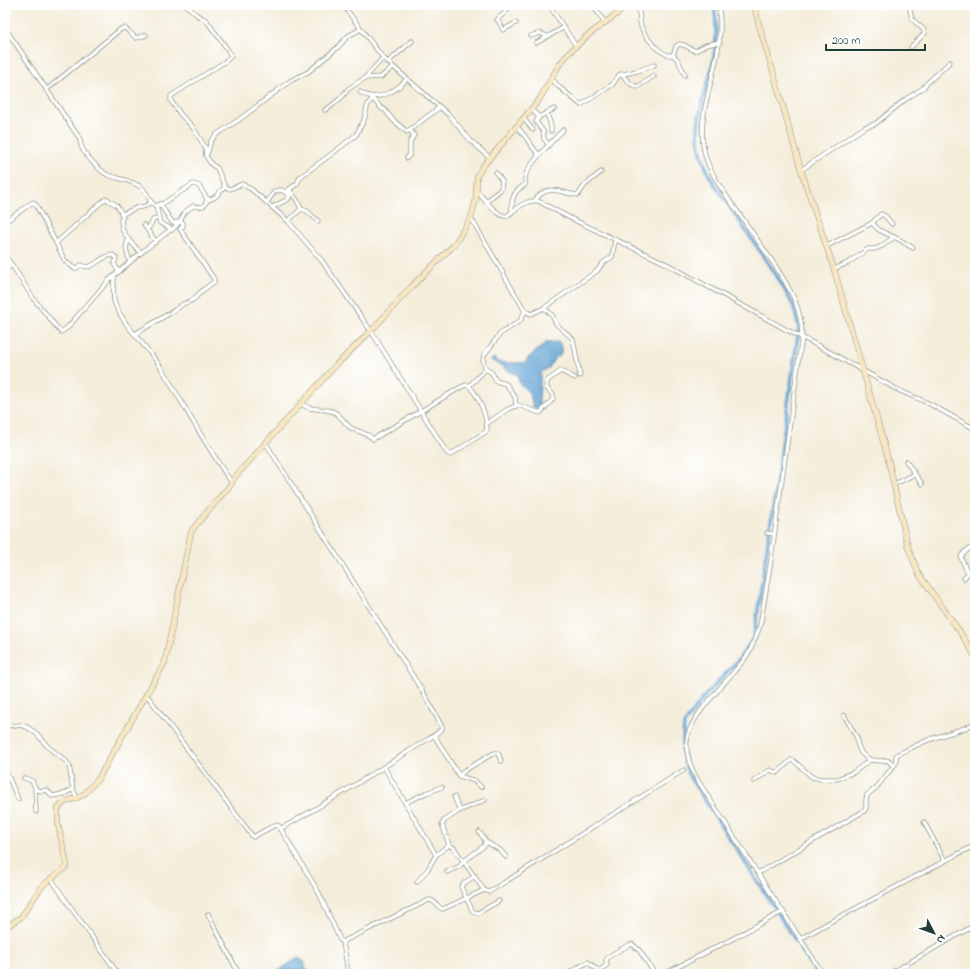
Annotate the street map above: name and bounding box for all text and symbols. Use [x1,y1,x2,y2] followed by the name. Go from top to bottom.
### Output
[826,26,925,52] scale bar
[832,32,861,50] text: 200 m
[914,913,954,953] north arrow
[932,931,949,947] text: N

